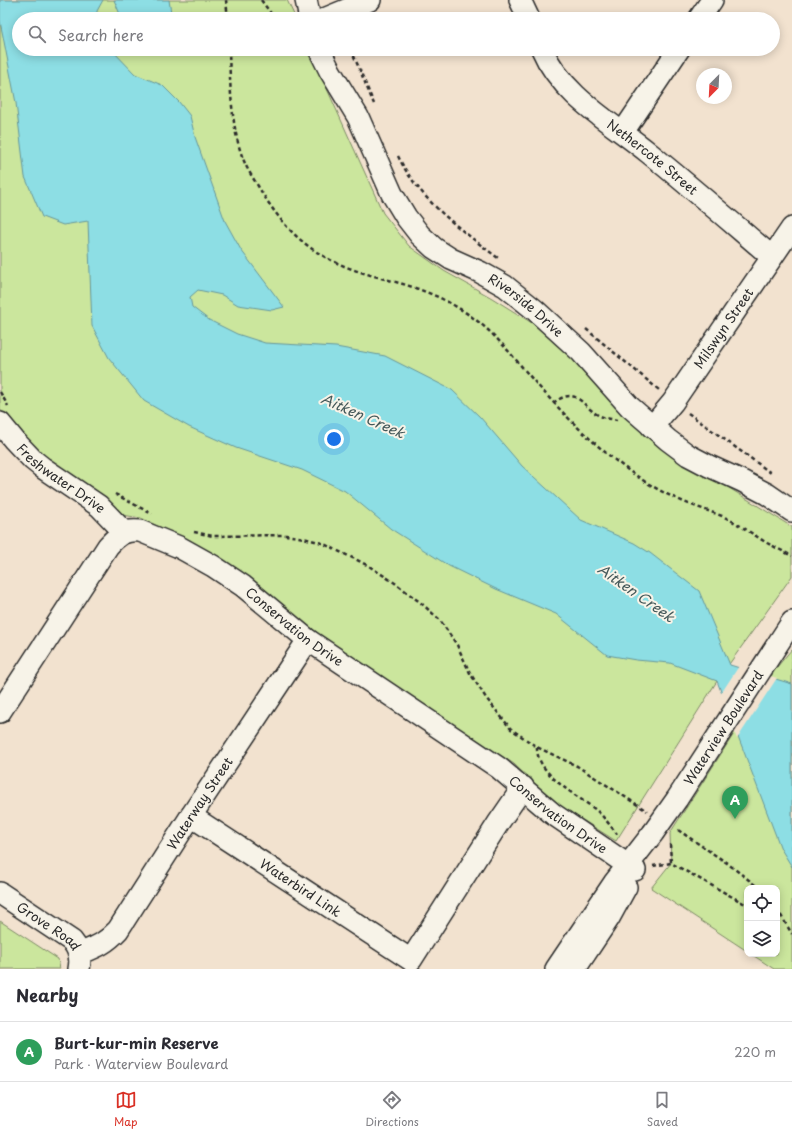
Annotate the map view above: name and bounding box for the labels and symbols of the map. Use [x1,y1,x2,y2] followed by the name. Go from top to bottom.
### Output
[696,68,732,104] north arrow
[603,114,702,199] street label: Nethercote Street
[485,268,568,341] street label: Riverside Drive
[689,284,757,372] street label: Milswyn Street
[318,388,410,444] water label: Aitken Creek
[324,429,344,449] your location
[13,439,111,517] street label: Freshwater Drive
[594,558,680,628] water label: Aitken Creek
[242,582,347,670] street label: Conservation Drive
[679,666,767,788] street label: Waterview Boulevard
[162,753,237,853] street label: Waterway Street
[505,771,611,857] street label: Conservation Drive
[722,786,748,819] pin: A
[256,854,345,921] street label: Waterbird Link
[13,897,86,954] street label: Grove Road

